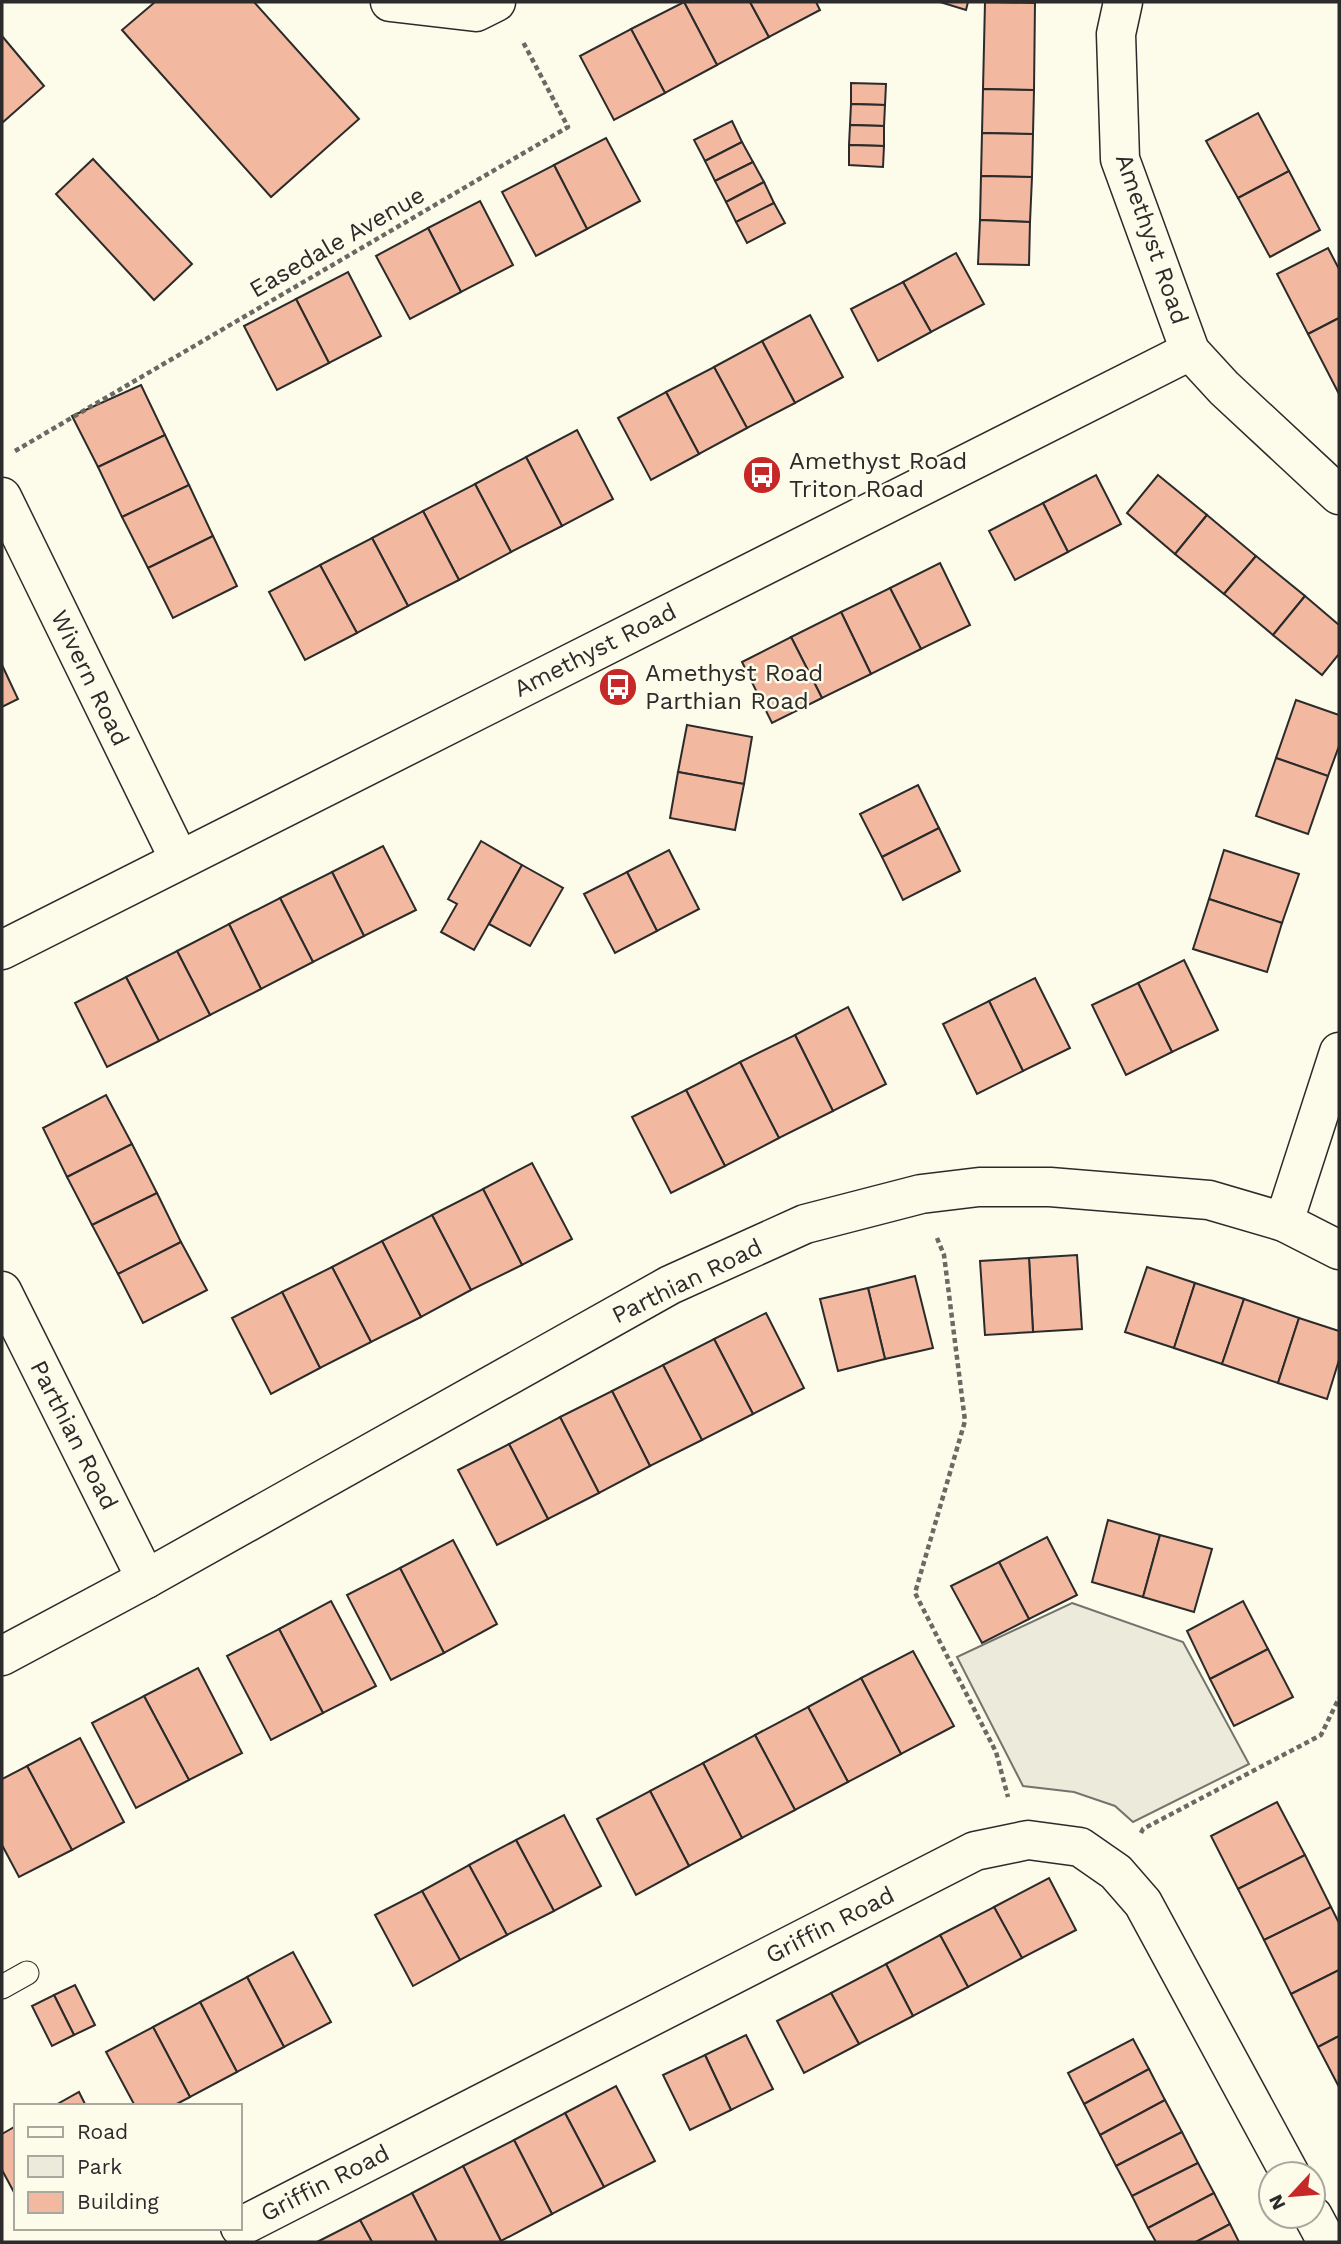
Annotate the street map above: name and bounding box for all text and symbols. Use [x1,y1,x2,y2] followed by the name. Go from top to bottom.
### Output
[1110,150,1194,328] street label: Amethyst Road
[245,181,429,303] street label: Easedale Avenue
[789,447,967,503] place label: Amethyst Road Triton Road
[741,454,783,496] bus stop icon: Amethyst Road Triton Road
[509,597,681,703] street label: Amethyst Road
[45,606,135,750] street label: Wivern Road
[645,659,823,715] place label: Amethyst Road Parthian Road
[597,666,639,708] bus stop icon: Amethyst Road Parthian Road
[607,1233,767,1329] street label: Parthian Road
[24,1356,124,1514] street label: Parthian Road
[761,1881,899,1969] street label: Griffin Road
[14,2104,242,2230] legend
[77,2119,128,2144] text: Road
[256,2139,394,2227] street label: Griffin Road
[77,2154,122,2179] text: Park
[1257,2160,1327,2230] north arrow
[77,2189,159,2214] text: Building
[1264,2191,1291,2214] text: N

